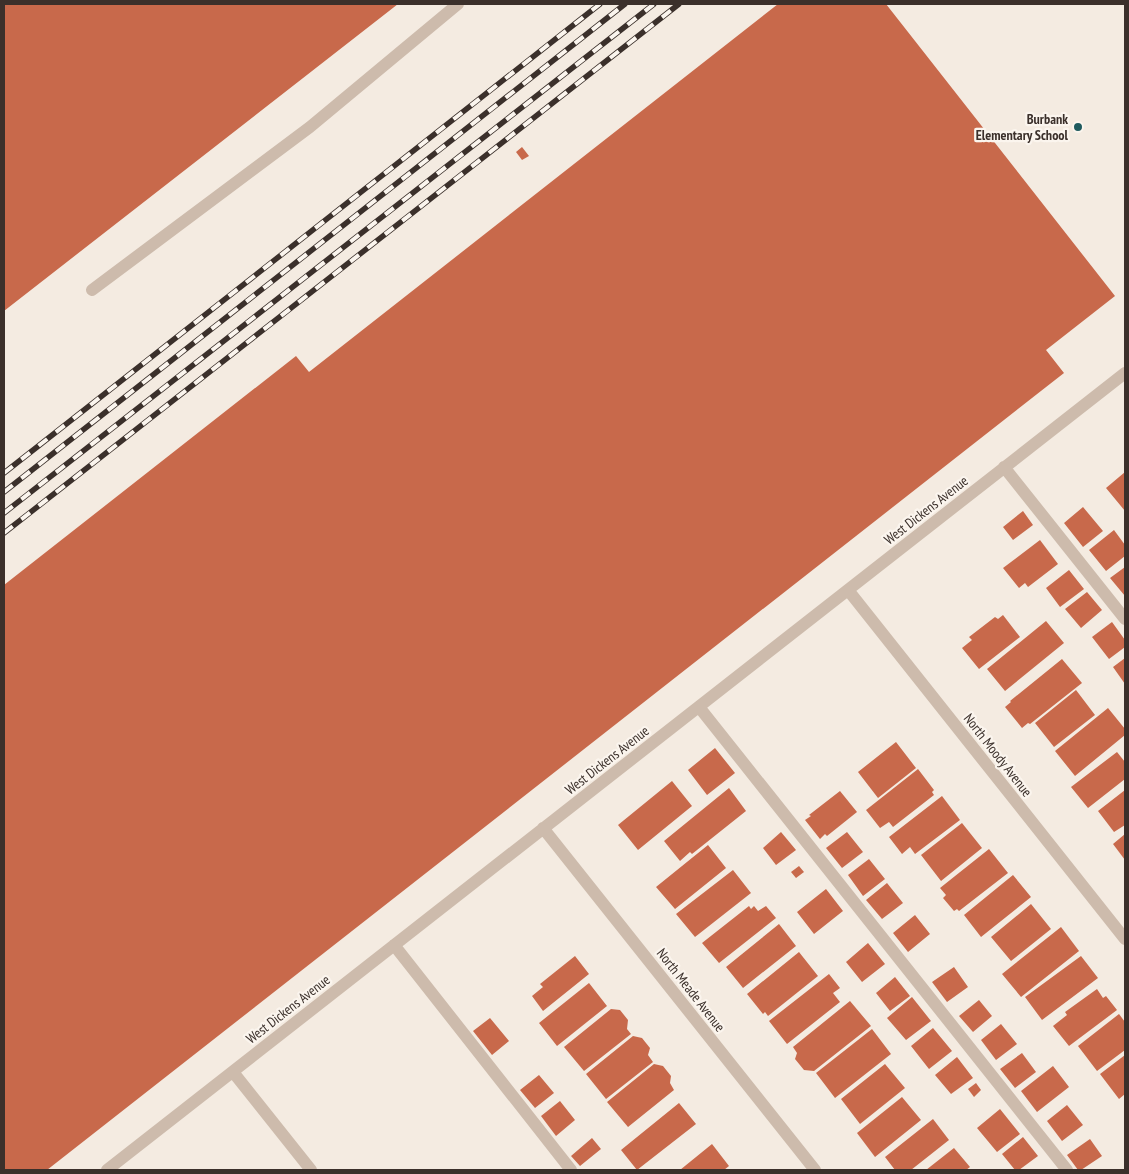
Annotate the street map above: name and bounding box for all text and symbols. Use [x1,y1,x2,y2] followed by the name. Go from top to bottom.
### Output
[976,110,1069,144] place label: Burbank Elementary School
[1072,121,1084,133] marker: Burbank Elementary School
[880,472,972,548] street label: West Dickens Avenue
[960,710,1036,800] street label: North Moody Avenue
[561,722,653,798] street label: West Dickens Avenue
[653,945,729,1035] street label: North Meade Avenue
[242,971,334,1047] street label: West Dickens Avenue

